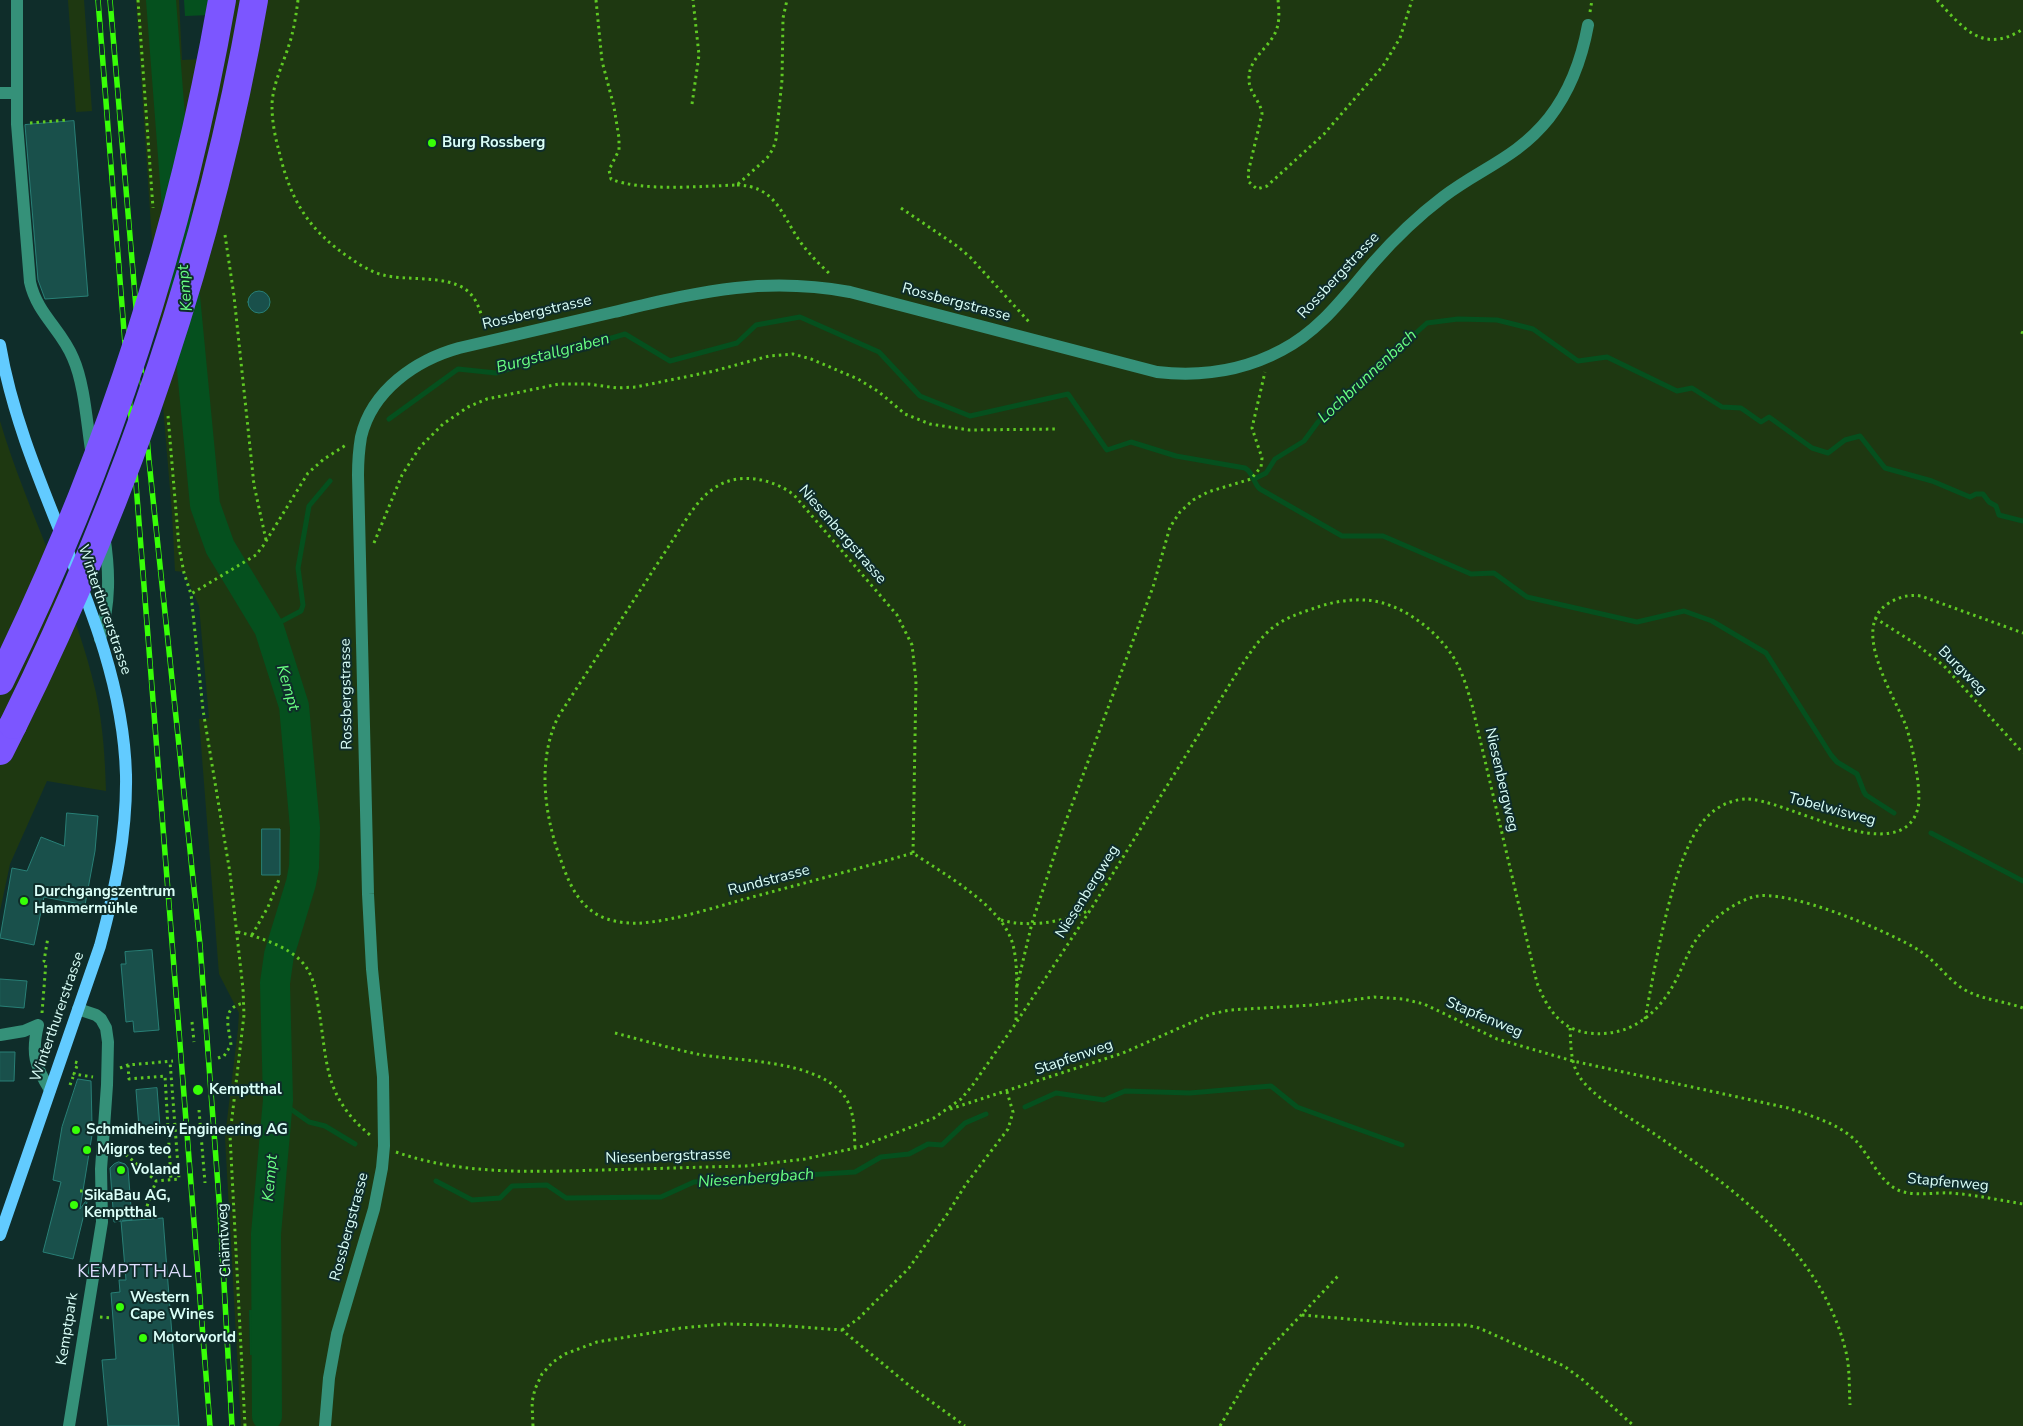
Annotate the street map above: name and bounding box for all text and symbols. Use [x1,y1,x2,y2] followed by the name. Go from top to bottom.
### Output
[442,134,545,152] place label: Burg Rossberg
[426,137,438,149] marker: Burg Rossberg
[1294,229,1384,323] street label: Rossbergstrasse
[174,264,198,312] water label: Kempt
[900,280,1012,326] street label: Rossbergstrasse
[481,292,593,334] street label: Rossbergstrasse
[1315,326,1421,428] water label: Lochbrunnenbach
[494,330,612,378] water label: Burgstallgraben
[794,482,890,588] street label: Niesenbergstrasse
[73,543,135,677] street label: Winterthurerstrasse
[337,638,357,750] street label: Rossbergstrasse
[1934,643,1990,699] street label: Burgweg
[271,663,303,713] water label: Kempt
[1480,726,1522,834] street label: Niesenbergweg
[1786,790,1878,830] street label: Tobelwisweg
[1052,842,1124,942] street label: Niesenbergweg
[726,861,812,901] street label: Rundstrasse
[34,883,175,918] place label: Durchgangszentrum Hammermühle
[18,895,30,907] marker: Durchgangszentrum Hammermühle
[27,950,89,1084] street label: Winterthurerstrasse
[1443,994,1525,1042] street label: Stapfenweg
[1033,1036,1115,1080] street label: Stapfenweg
[209,1081,282,1099] place label: Kemptthal
[191,1083,205,1097] marker: Kemptthal
[86,1121,288,1139] place label: Schmidheiny Engineering AG
[70,1124,82,1136] marker: Schmidheiny Engineering AG
[97,1141,171,1159] place label: Migros teo
[81,1144,93,1156] marker: Migros teo
[605,1146,731,1168] street label: Niesenbergstrasse
[259,1154,283,1202] water label: Kempt
[131,1161,180,1179] place label: Voland
[115,1164,127,1176] marker: Voland
[697,1165,815,1193] water label: Niesenbergbach
[1907,1170,1989,1196] street label: Stapfenweg
[327,1171,373,1283] street label: Rossbergstrasse
[84,1187,170,1222] place label: SikaBau AG, Kemptthal
[68,1199,80,1211] marker: SikaBau AG, Kemptthal
[214,1203,236,1277] street label: Chämtweg
[76,1262,194,1284] district label: KEMPTTHAL
[130,1289,214,1324] place label: Western Cape Wines
[53,1291,83,1367] street label: Kemptpark
[114,1301,126,1313] marker: Western Cape Wines
[153,1329,236,1347] place label: Motorworld
[137,1332,149,1344] marker: Motorworld

